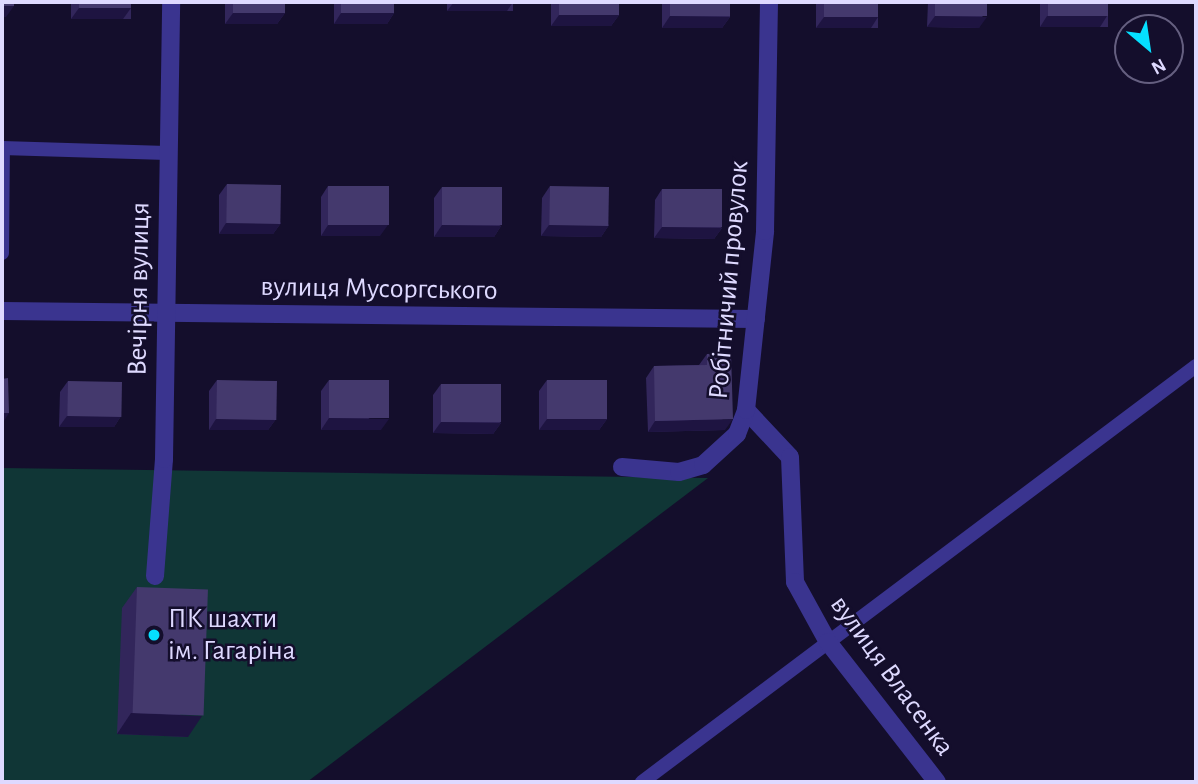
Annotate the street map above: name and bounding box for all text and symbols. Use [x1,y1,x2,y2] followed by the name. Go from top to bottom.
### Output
[1114,14,1184,84] north arrow
[1148,55,1169,78] text: N
[702,159,756,401] street label: Робітничий провулок
[121,202,157,376] street label: Вечірня вулиця
[260,270,498,308] street label: вулиця Мусоргського
[823,589,961,763] street label: вулиця Власенка
[168,602,296,668] place label: ПК шахти ім. Гагаріна
[146,627,162,643] marker: ПК шахти ім. Гагаріна

